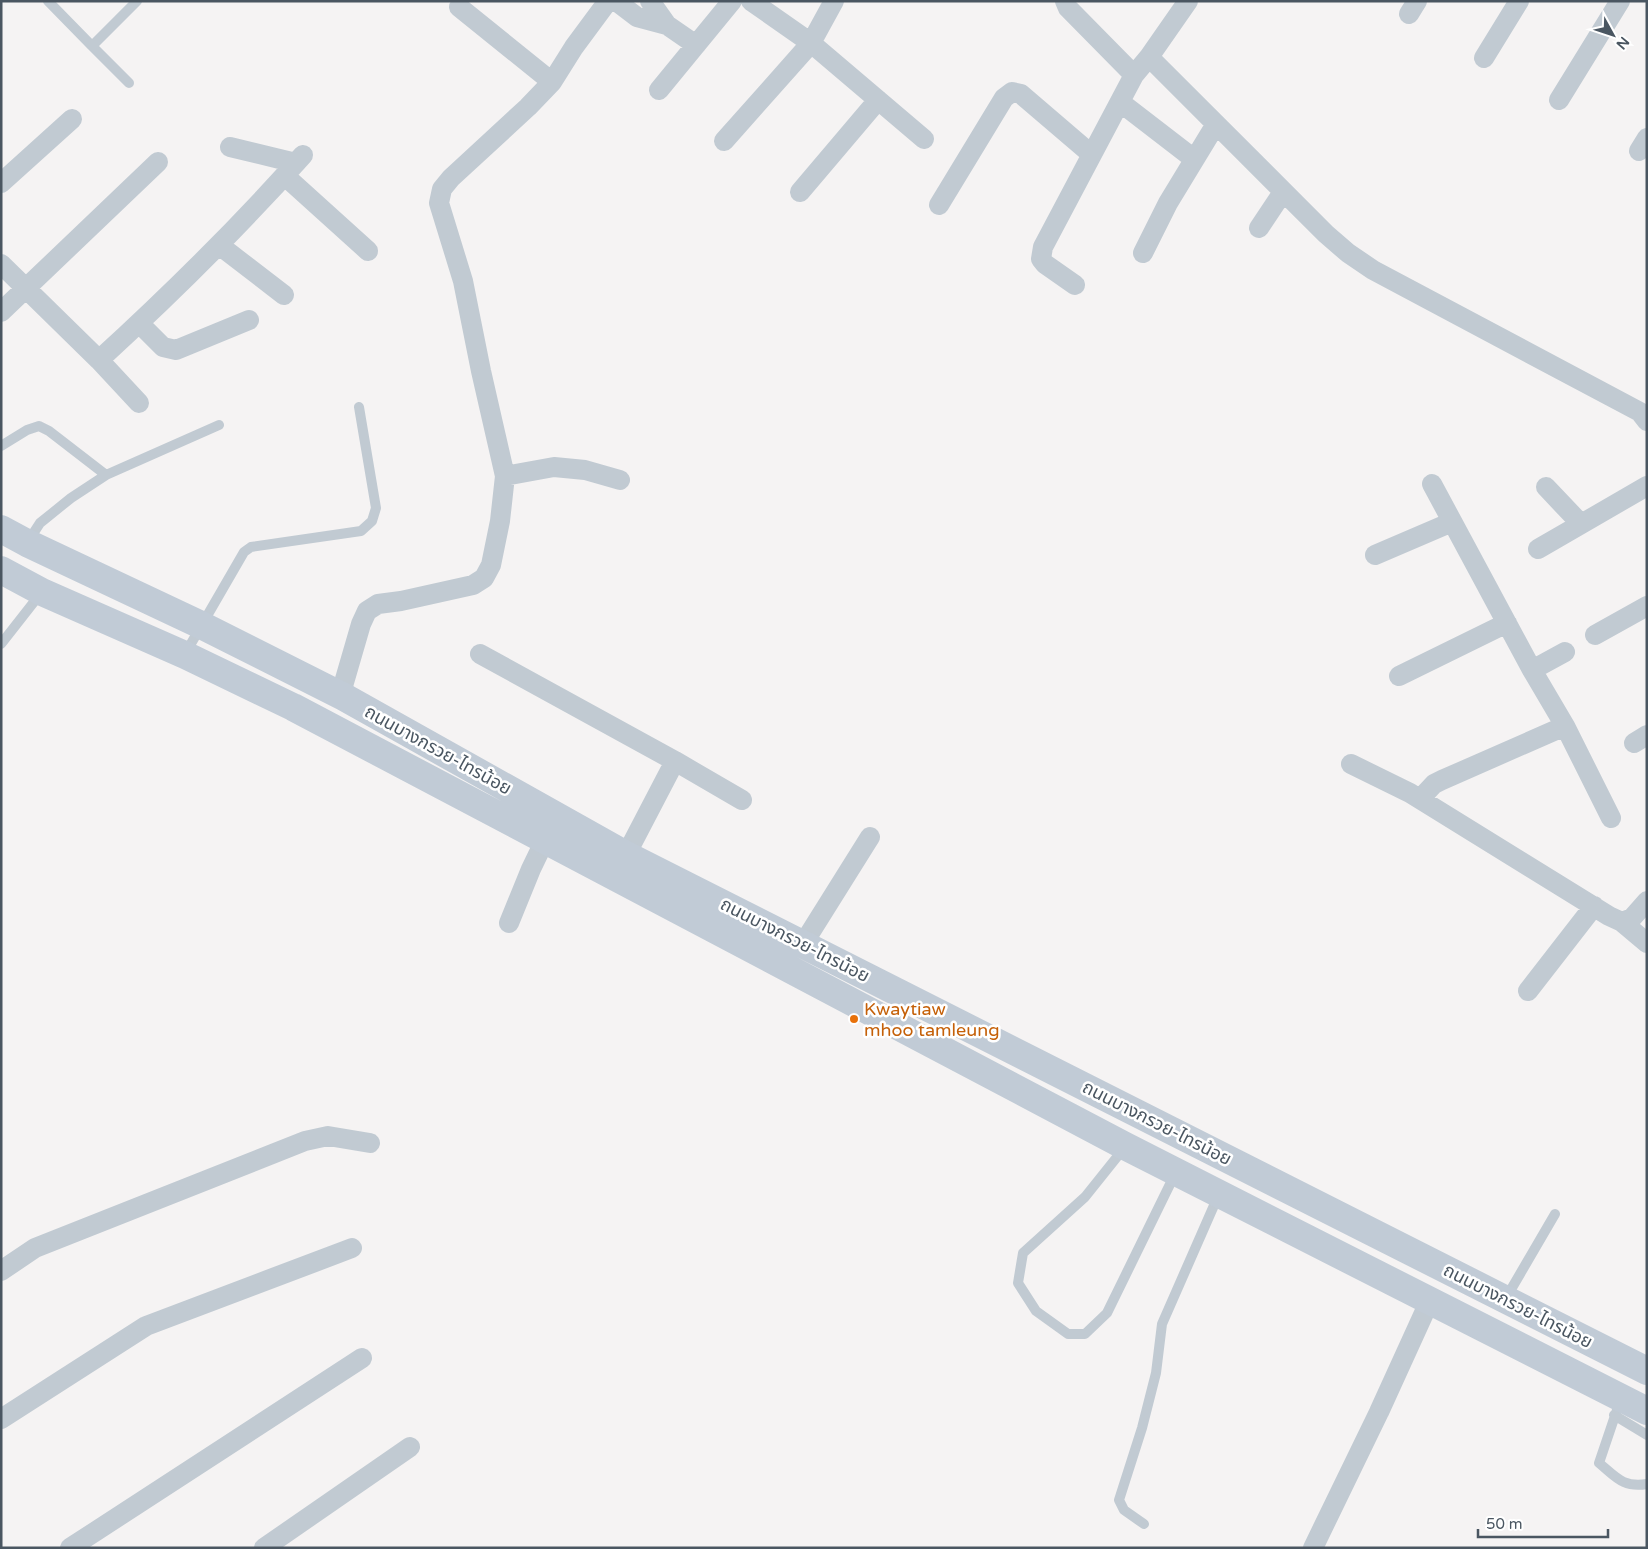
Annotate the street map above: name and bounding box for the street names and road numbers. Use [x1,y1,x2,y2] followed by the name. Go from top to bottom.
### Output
[361,700,515,800] street label: ถนนบางกรวย-ไทรน้อย
[717,893,873,987] street label: ถนนบางกรวย-ไทรน้อย
[1079,1076,1235,1170] street label: ถนนบางกรวย-ไทรน้อย
[1440,1259,1596,1353] street label: ถนนบางกรวย-ไทรน้อย

